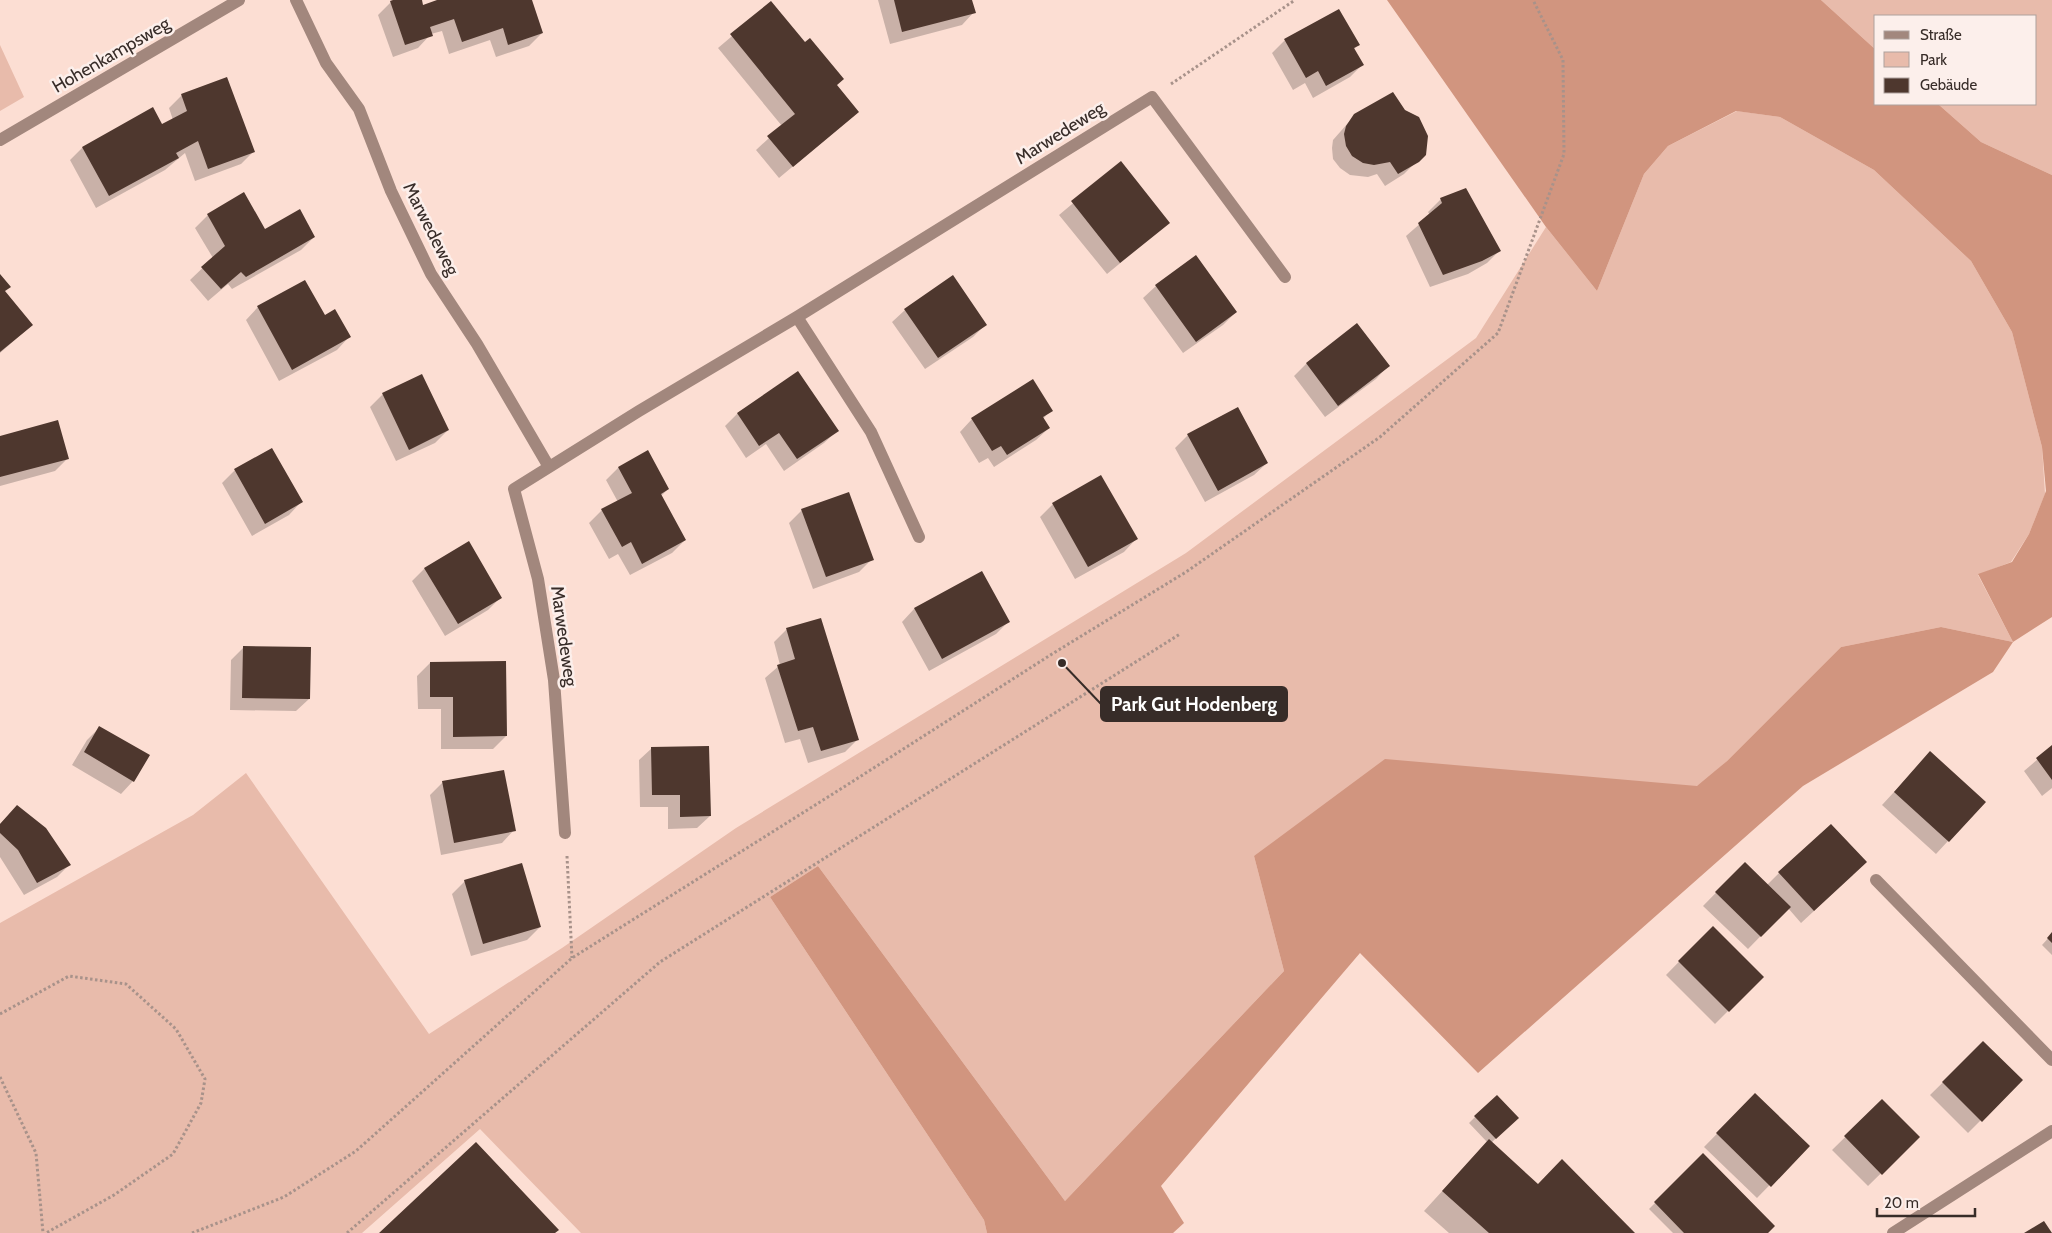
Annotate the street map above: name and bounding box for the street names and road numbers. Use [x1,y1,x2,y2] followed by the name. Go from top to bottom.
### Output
[48,12,175,98] street label: Hohenkampsweg
[1011,96,1110,169] street label: Marwedeweg
[398,179,464,280] street label: Marwedeweg
[546,584,582,689] street label: Marwedeweg

